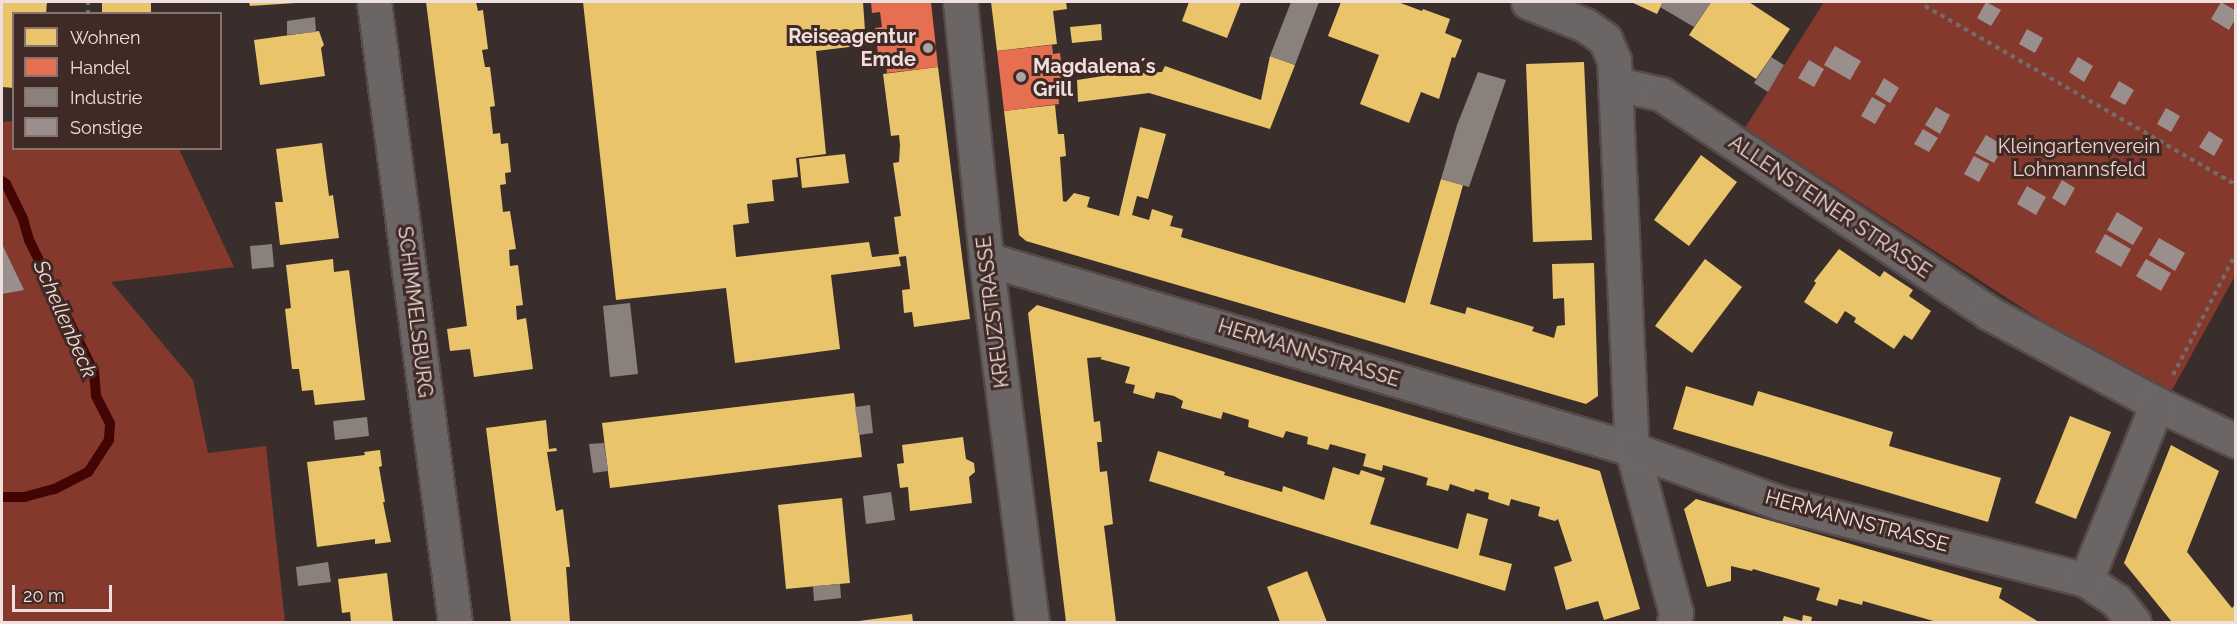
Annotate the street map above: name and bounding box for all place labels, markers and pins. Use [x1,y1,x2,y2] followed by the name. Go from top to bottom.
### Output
[788,24,916,71] place label: Reiseagentur Emde
[921,41,935,55] marker: Reiseagentur Emde
[1033,54,1156,101] place label: Magdalena´s Grill
[1014,70,1028,84] marker: Magdalena´s Grill

